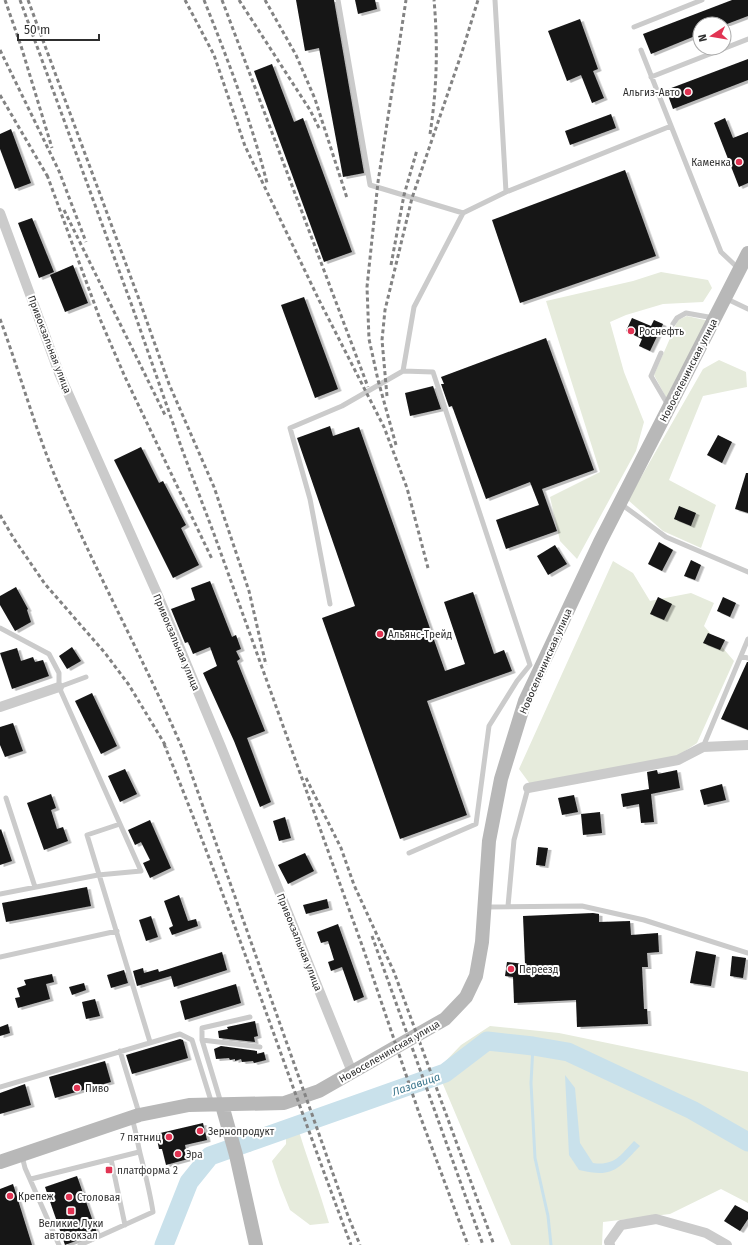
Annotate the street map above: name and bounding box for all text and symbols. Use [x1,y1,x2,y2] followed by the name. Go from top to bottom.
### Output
[18,16,99,42] scale bar
[692,16,732,56] north arrow
[24,23,50,37] text: 50 m
[696,33,710,43] text: N
[623,87,680,99] place label: Альгиз-Авто
[683,87,693,97] marker: Альгиз-Авто
[691,157,731,169] place label: Каменка
[734,157,744,167] marker: Каменка
[25,294,73,395] street label: Привокзальная улица
[658,317,720,424] street label: Новоселенинская улица
[626,326,636,336] marker: Роснефть
[639,326,684,338] place label: Роснефть
[150,592,202,693] street label: Привокзальная улица
[517,607,575,716] street label: Новоселенинская улица
[375,629,385,639] marker: Альянс-Трейд
[388,629,452,641] place label: Альянс-Трейд
[274,892,324,993] street label: Привокзальная улица
[506,964,516,974] marker: Переезд
[519,964,559,976] place label: Переезд
[337,1018,442,1086] street label: Новоселенинская улица
[390,1070,442,1099] water label: Лазавица
[72,1083,82,1093] marker: Пиво
[85,1083,109,1095] place label: Пиво
[195,1126,205,1136] marker: Зернопродукт
[208,1126,275,1138] place label: Зернопродукт
[120,1132,161,1144] place label: 7 пятниц
[164,1132,174,1142] marker: 7 пятниц
[173,1149,183,1159] marker: Эра
[186,1149,203,1161] place label: Эра
[104,1165,114,1175] marker: платформа 2
[117,1165,178,1177] place label: платформа 2
[5,1191,15,1201] marker: Крепеж
[18,1191,54,1203] place label: Крепеж
[64,1192,74,1202] marker: Столовая
[77,1192,120,1204] place label: Столовая
[66,1206,76,1216] marker: Великие Луки автовокзал
[38,1218,104,1242] place label: Великие Луки автовокзал

